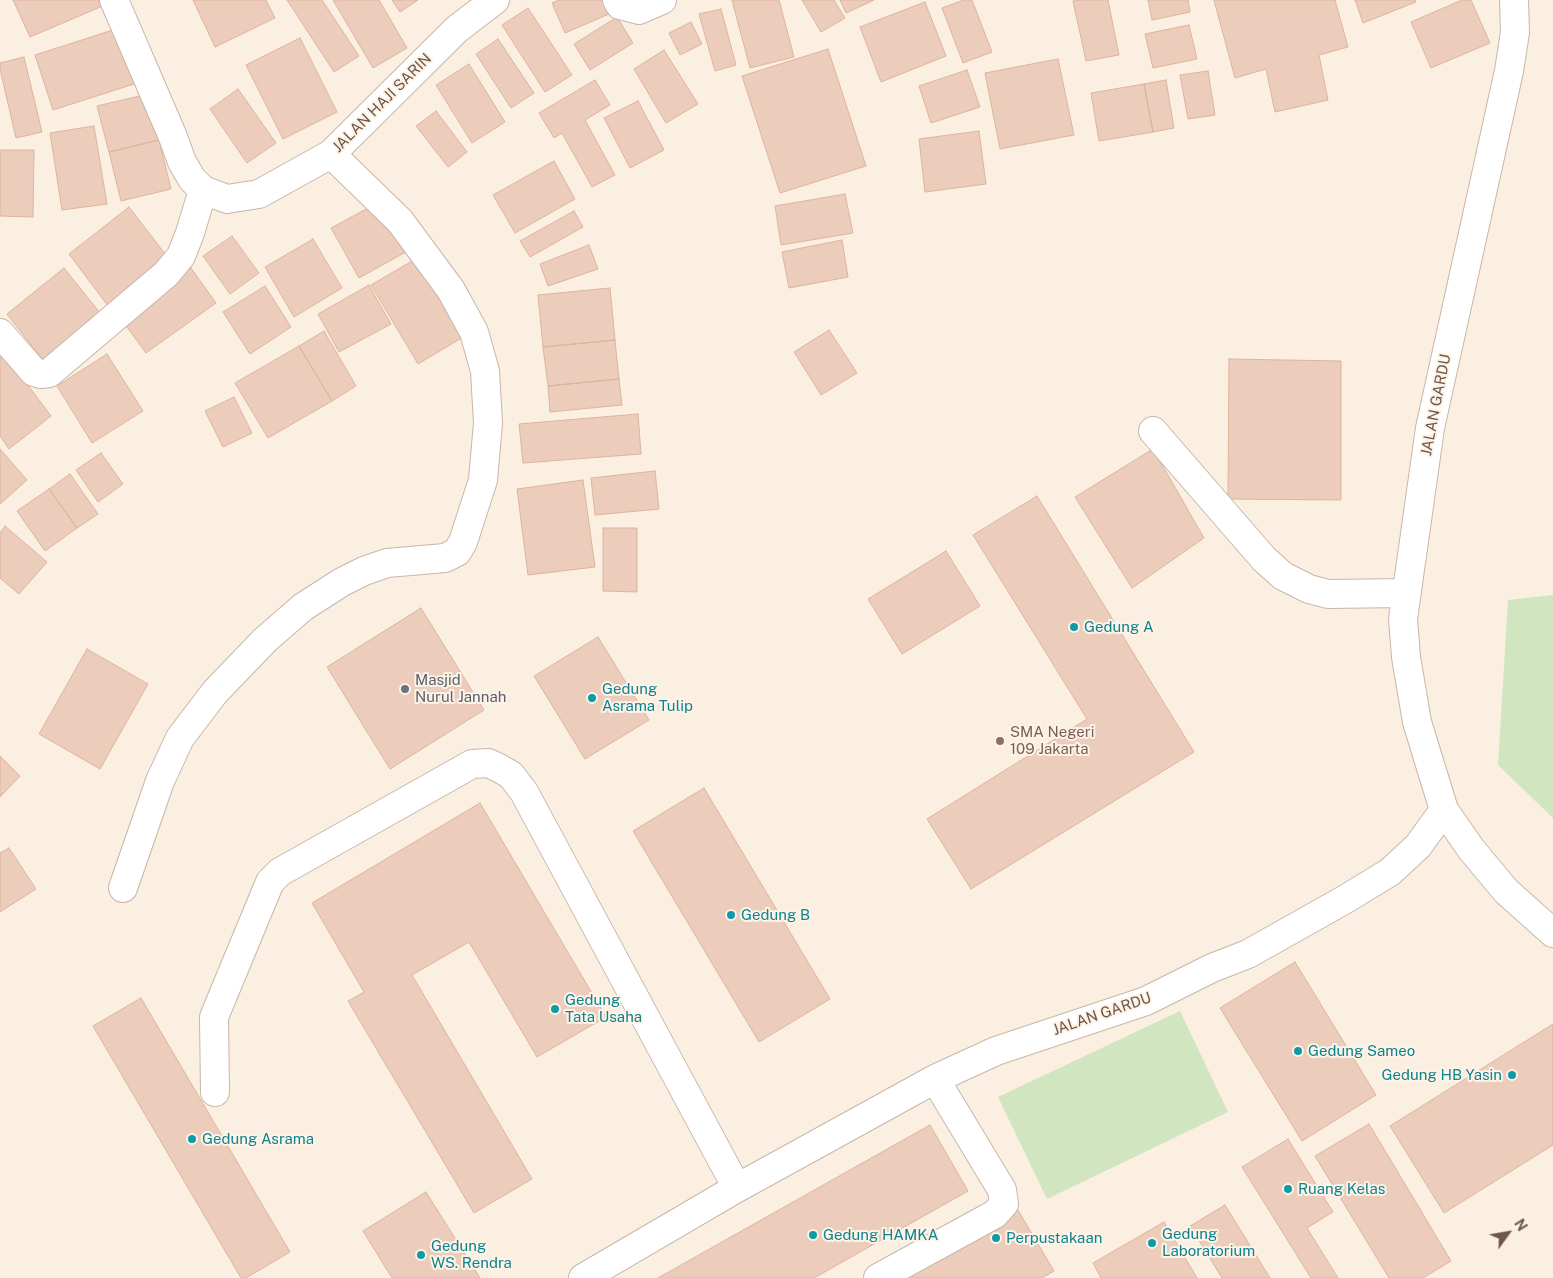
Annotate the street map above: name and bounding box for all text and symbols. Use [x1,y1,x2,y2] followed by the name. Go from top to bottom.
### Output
[329,50,435,156] street label: JALAN HAJI SARIN
[1417,353,1455,457] street label: JALAN GARDU
[1084,618,1154,636] place label: Gedung A
[1068,621,1080,633] marker: Gedung A
[415,671,506,706] place label: Masjid Nurul Jannah
[602,680,693,715] place label: Gedung Asrama Tulip
[399,683,411,695] marker: Masjid Nurul Jannah
[586,692,598,704] marker: Gedung Asrama Tulip
[1010,723,1094,758] place label: SMA Negeri 109 Jakarta
[994,735,1006,747] marker: SMA Negeri 109 Jakarta
[741,906,810,924] place label: Gedung B
[725,909,737,921] marker: Gedung B
[1050,989,1154,1039] street label: JALAN GARDU
[565,991,642,1026] place label: Gedung Tata Usaha
[549,1003,561,1015] marker: Gedung Tata Usaha
[1308,1042,1415,1060] place label: Gedung Sameo
[1292,1045,1304,1057] marker: Gedung Sameo
[1382,1066,1502,1084] place label: Gedung HB Yasin
[1506,1069,1518,1081] marker: Gedung HB Yasin
[202,1130,314,1148] place label: Gedung Asrama
[186,1133,198,1145] marker: Gedung Asrama
[1298,1180,1385,1198] place label: Ruang Kelas
[1282,1183,1294,1195] marker: Ruang Kelas
[1483,1208,1533,1258] north arrow
[1511,1216,1530,1234] text: N
[1162,1225,1255,1260] place label: Gedung Laboratorium
[823,1226,938,1244] place label: Gedung HAMKA
[807,1229,819,1241] marker: Gedung HAMKA
[1006,1229,1102,1247] place label: Perpustakaan
[990,1232,1002,1244] marker: Perpustakaan
[431,1237,512,1272] place label: Gedung WS. Rendra
[1146,1237,1158,1249] marker: Gedung Laboratorium
[415,1249,427,1261] marker: Gedung WS. Rendra

